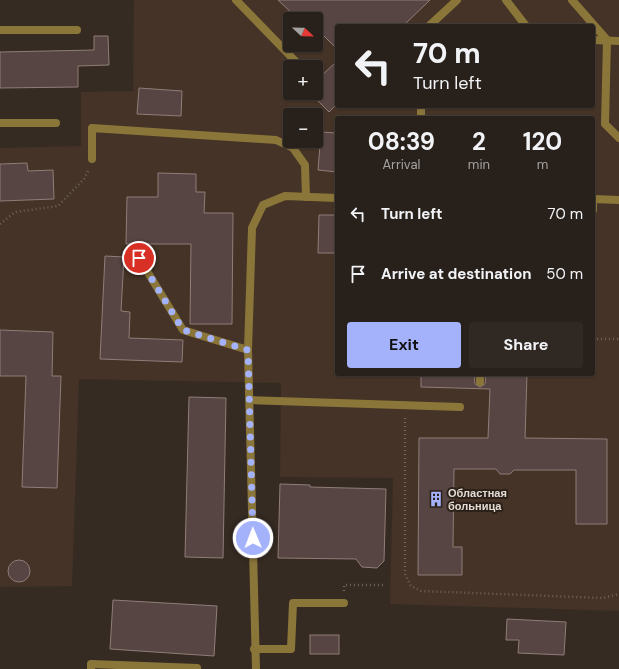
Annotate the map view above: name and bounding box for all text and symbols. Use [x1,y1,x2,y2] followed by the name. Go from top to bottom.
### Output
[283,12,323,52] north arrow
[283,12,323,148] map controls
[413,35,481,72] text: 70 m
[347,40,399,92] icon: left
[283,60,323,100] button: +
[413,71,482,95] text: Turn left
[283,108,323,148] button: −
[368,126,435,157] text: 08:39
[472,126,486,157] text: 2
[523,126,562,157] text: 120
[382,156,420,173] text: Arrival
[468,156,490,173] text: min
[537,156,548,173] text: m
[347,203,369,225] icon: left
[381,204,442,224] text: Turn left
[548,204,583,224] text: 70 m
[122,241,156,275] pin
[128,247,150,269] icon: arrive
[347,263,369,285] icon: arrive
[381,264,532,284] text: Arrive at destination
[546,264,583,284] text: 50 m
[347,322,461,368] button: Exit
[469,322,583,368] button: Share
[448,486,507,513] place label: Областная больница
[427,490,445,508] building icon: Областная больница
[232,517,274,559] position arrow

